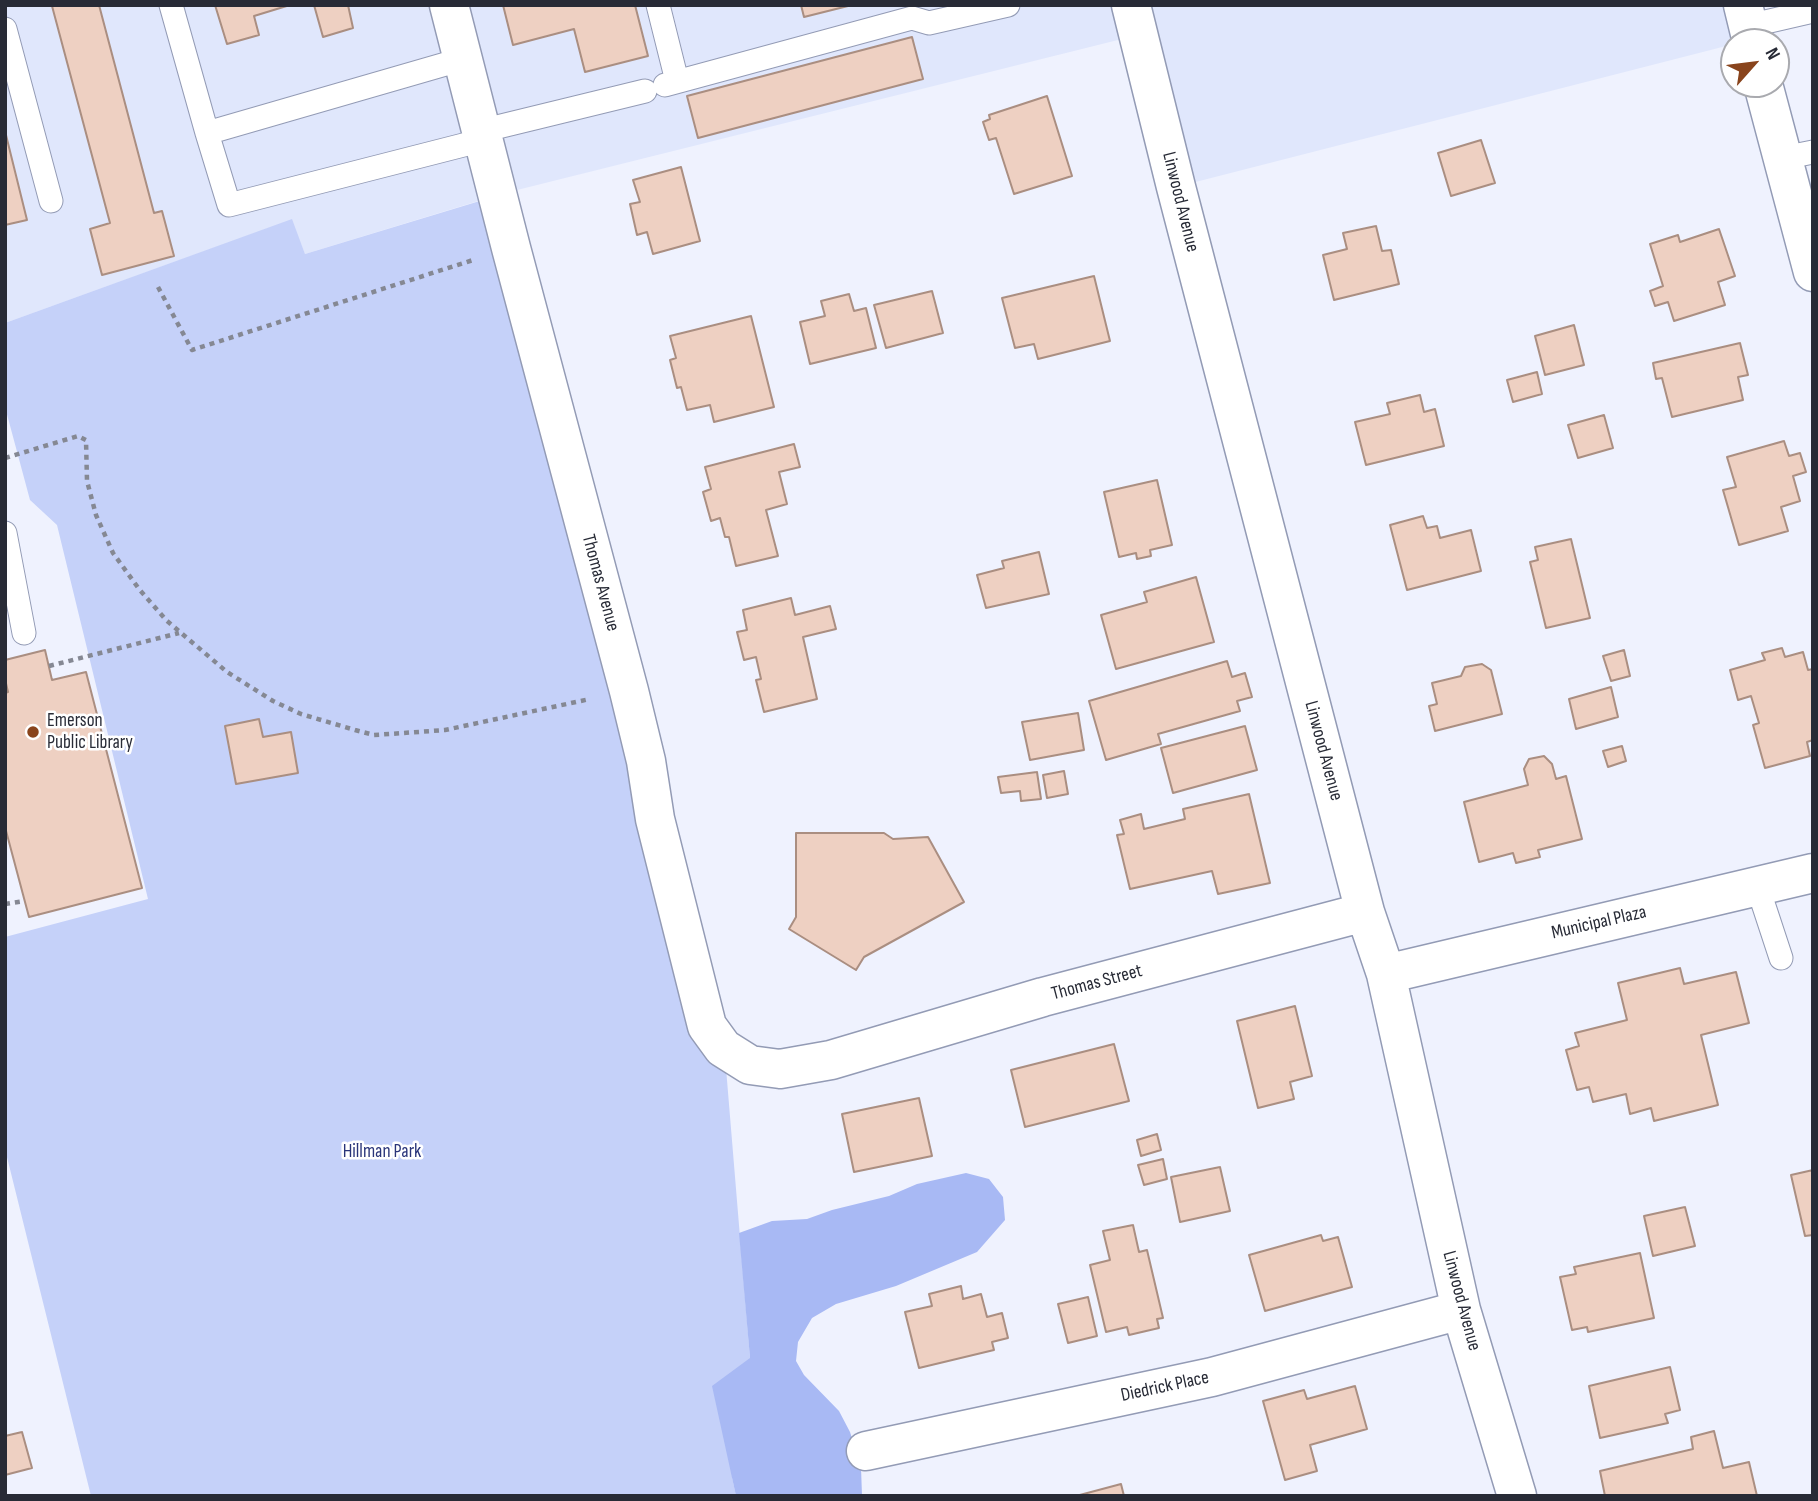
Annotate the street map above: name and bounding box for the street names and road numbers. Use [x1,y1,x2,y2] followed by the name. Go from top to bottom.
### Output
[1157,150,1203,254] street label: Linwood Avenue
[576,532,624,634] street label: Thomas Avenue
[1299,699,1347,803] street label: Linwood Avenue
[1549,901,1649,945] street label: Municipal Plaza
[1049,960,1145,1006] street label: Thomas Street
[1437,1249,1485,1353] street label: Linwood Avenue
[1119,1367,1211,1407] street label: Diedrick Place

